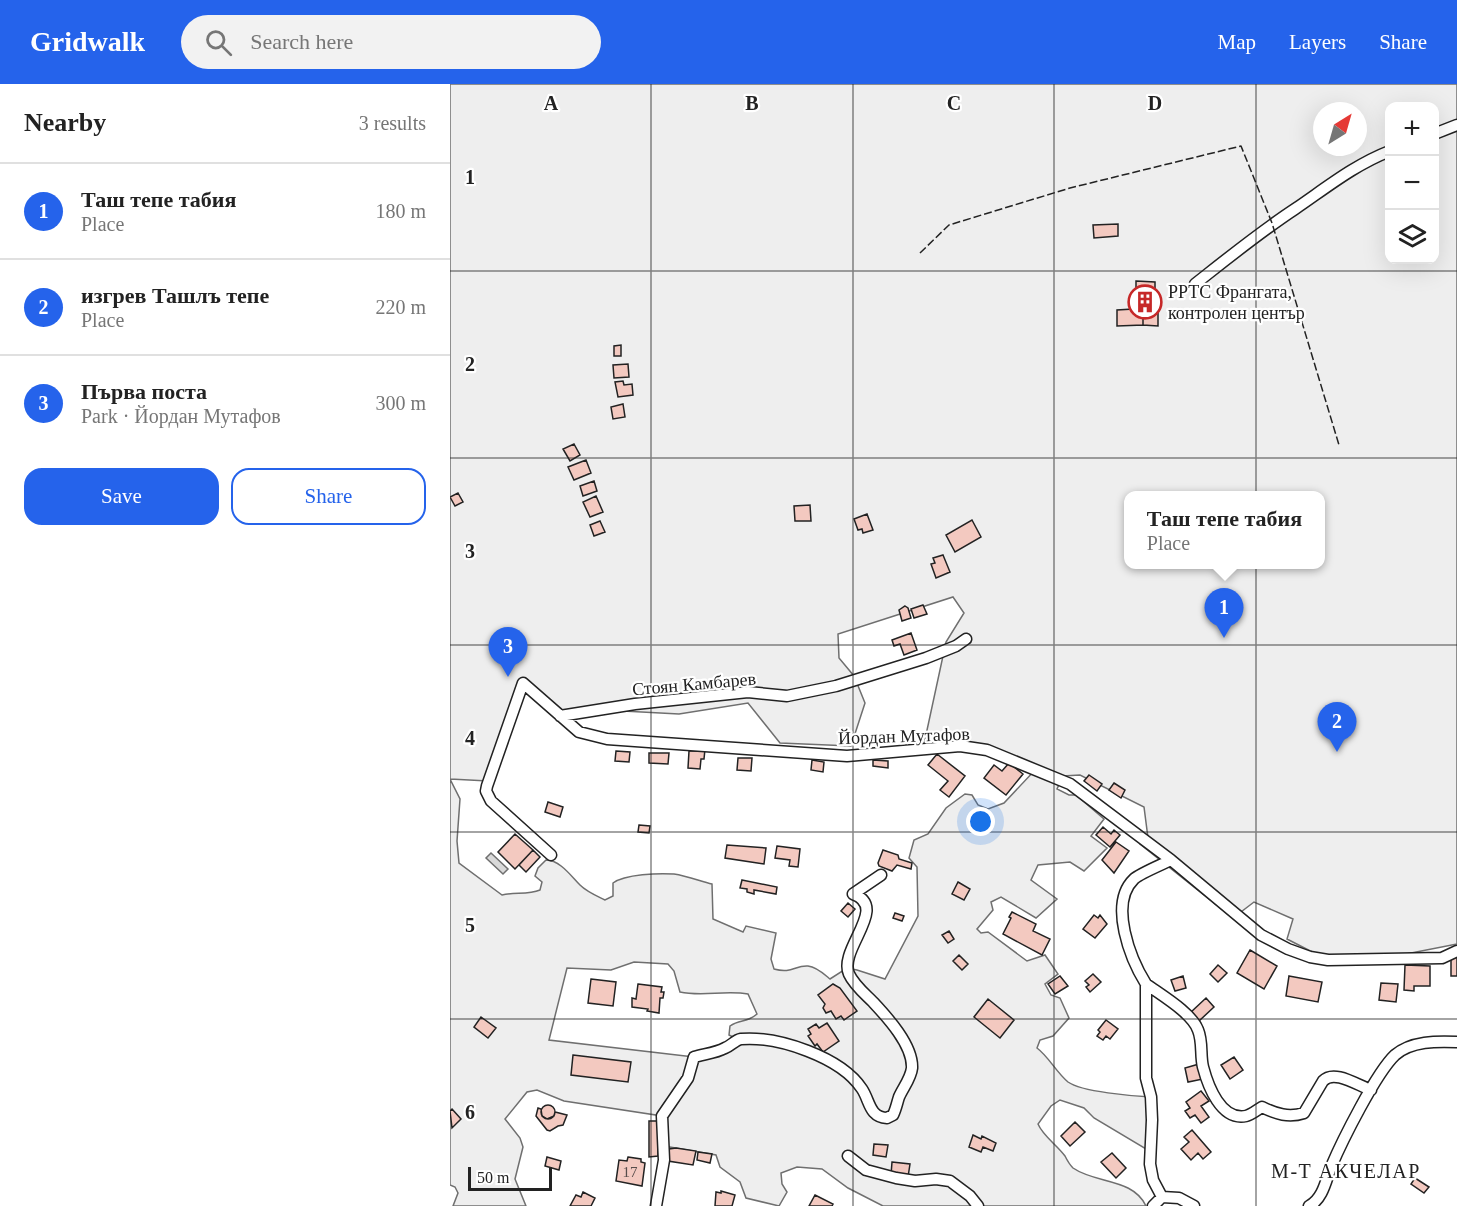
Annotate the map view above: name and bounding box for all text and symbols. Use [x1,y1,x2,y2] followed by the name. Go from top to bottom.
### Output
[181,15,601,69] search box
[30,26,145,57] text: Gridwalk
[202,26,235,59] icon: search
[250,29,353,54] text: Search here
[1218,30,1256,54] text: Map
[1289,30,1346,54] text: Layers
[1379,30,1427,54] text: Share
[544,92,559,114] text: A
[745,92,759,114] text: B
[947,92,961,114] text: C
[1148,92,1162,114] text: D
[1313,102,1367,156] north arrow
[1385,102,1439,264] map controls
[1385,102,1439,156] button: +
[24,108,106,137] text: Nearby
[359,112,426,134] text: 3 results
[1385,156,1439,210] button: −
[465,166,475,188] text: 1
[81,187,236,212] text: Таш тепе табия
[39,200,49,222] text: 1
[375,200,426,222] text: 180 m
[1385,210,1439,264] button: layers
[81,213,124,235] text: Place
[1168,282,1305,323] place label: РРТС Франгата, контролен център
[81,283,269,308] text: изгрев Ташлъ тепе
[1127,284,1163,320] building icon: РРТС Франгата, контролен център
[39,296,49,318] text: 2
[375,296,426,318] text: 220 m
[81,309,124,331] text: Place
[465,353,475,375] text: 2
[81,379,207,404] text: Първа поста
[39,392,49,414] text: 3
[375,392,426,414] text: 300 m
[81,405,281,427] text: Park · Йордан Мутафов
[24,468,219,525] button: Save
[231,468,426,525] button: Share
[1124,491,1325,569] popup
[1147,506,1302,531] text: Таш тепе табия
[1147,532,1190,554] text: Place
[465,540,475,562] text: 3
[1204,588,1244,638] pin: 1
[488,628,528,677] pin: 3
[631,669,757,699] street label: Стоян Камбарев
[1318,702,1356,752] pin: 2
[838,724,970,748] street label: Йордан Мутафов
[465,727,475,749] text: 4
[966,807,995,836] your location
[465,914,475,936] text: 5
[465,1101,475,1123] text: 6
[1271,1160,1421,1182] district label: М-Т АКЧЕЛАР
[468,1164,552,1192] scale bar
[623,1164,638,1180] house number: 17
[477,1169,509,1186] text: 50 m

